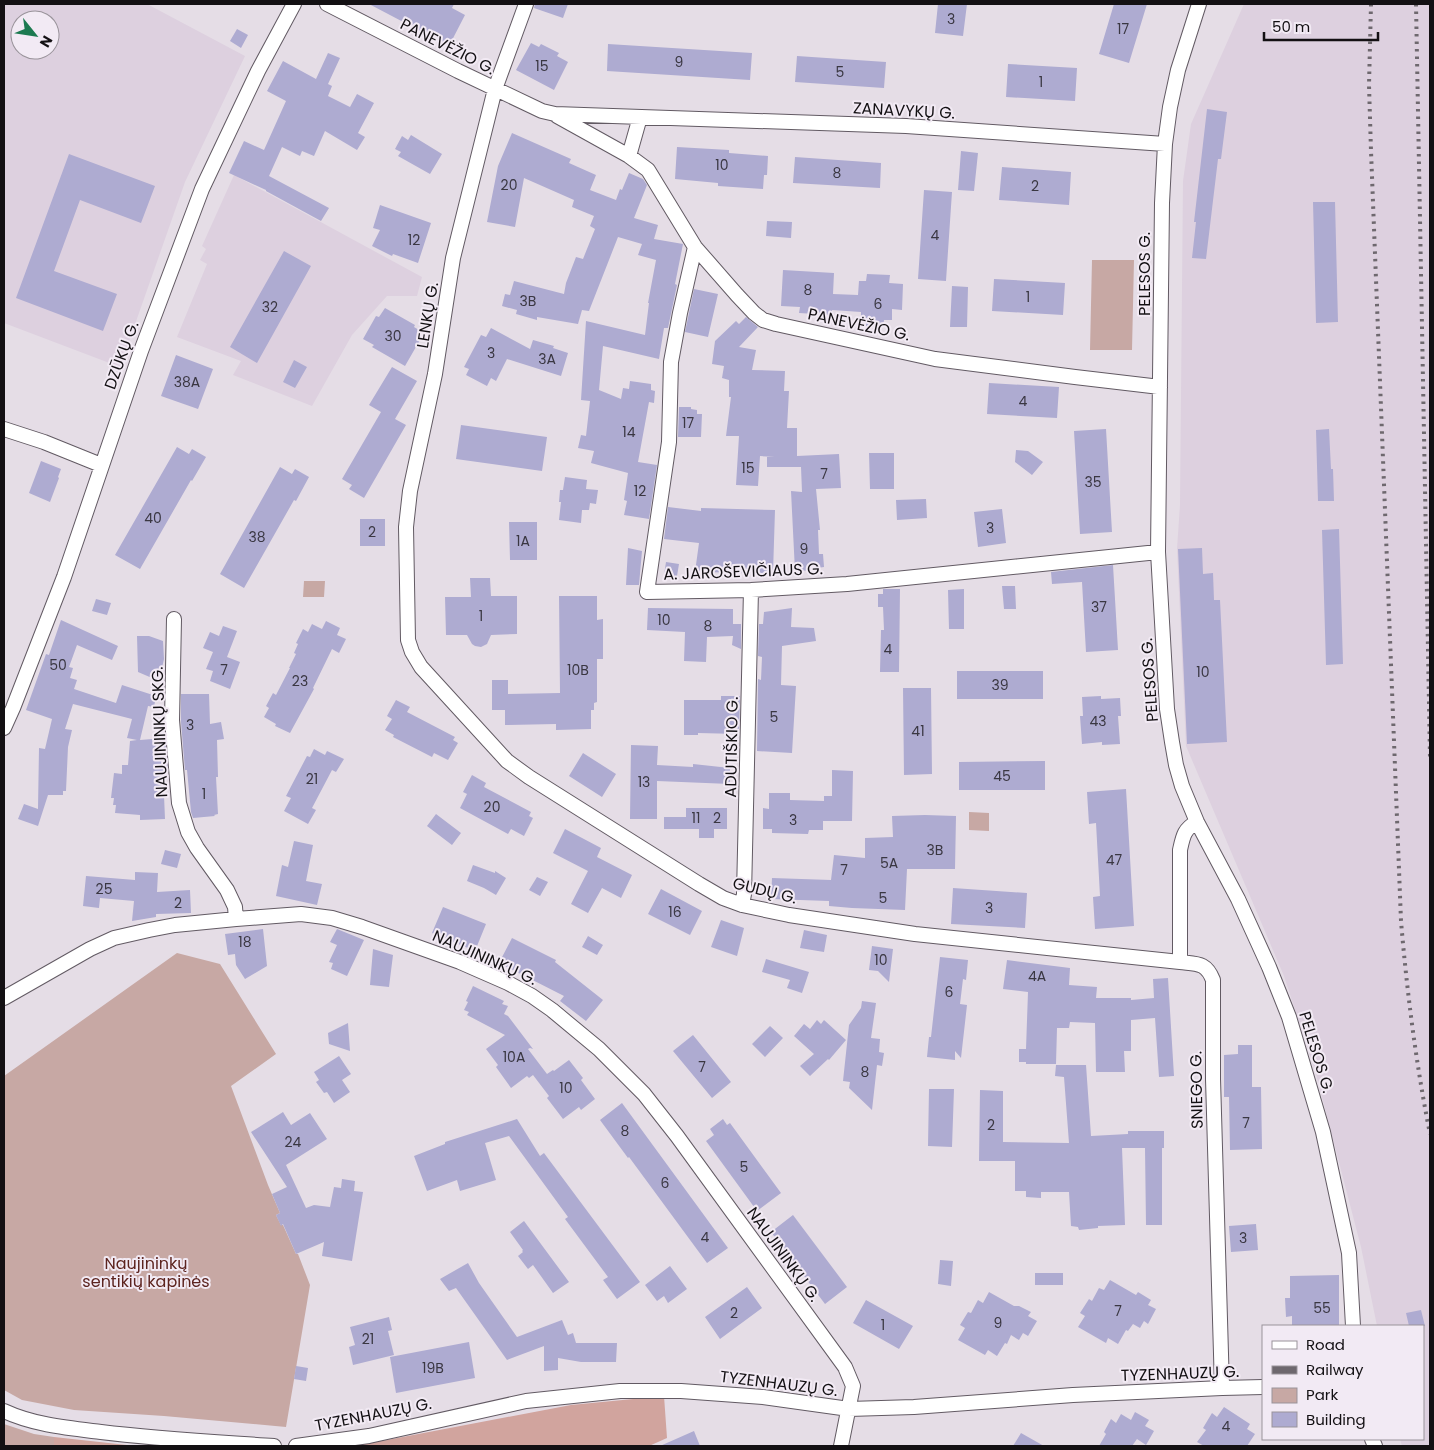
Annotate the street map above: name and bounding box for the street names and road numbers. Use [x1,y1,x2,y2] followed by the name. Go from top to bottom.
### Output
[396,13,499,80] street label: PANEVĖŽIO G.
[852,96,956,125] street label: ZANAVYKŲ G.
[1133,232,1156,316] street label: PELESOS G.
[411,280,444,350] street label: LENKŲ G.
[806,302,912,347] street label: PANEVĖŽIO G.
[98,318,144,393] street label: DZŪKŲ G.
[663,557,823,586] street label: A. JAROŠEVIČIAUS G.
[1135,637,1164,723] street label: PELESOS G.
[146,666,173,798] street label: NAUJININKŲ SKG.
[719,696,744,798] street label: ADUTIŠKIO G.
[730,871,799,910] street label: GUDŲ G.
[429,924,541,991] street label: NAUJININKŲ G.
[1293,1009,1340,1096] street label: PELESOS G.
[1184,1051,1209,1129] street label: SNIEGO G.
[741,1202,826,1306] street label: NAUJININKŲ G.
[1120,1360,1240,1387] street label: TYZENHAUZŲ G.
[719,1365,839,1402] street label: TYZENHAUZŲ G.
[313,1392,433,1437] street label: TYZENHAUZŲ G.

